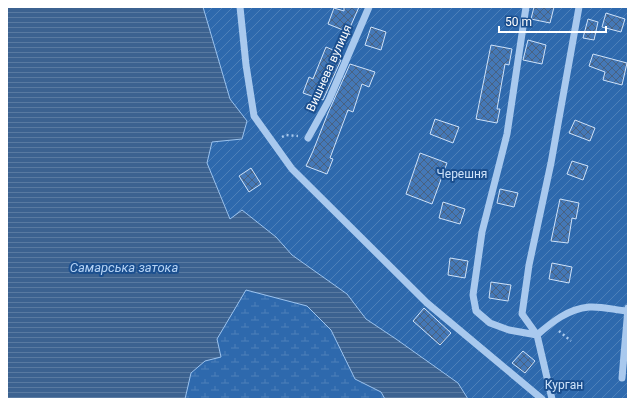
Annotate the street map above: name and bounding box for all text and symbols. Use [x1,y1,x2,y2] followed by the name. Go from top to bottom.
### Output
[499,8,606,34] scale bar
[505,15,532,29] text: 50 m
[304,22,354,114] street label: Вишнева вулиця
[437,167,487,181] park label: Черешня
[70,260,178,275] water label: Самарська затока
[545,378,583,392] park label: Курган

